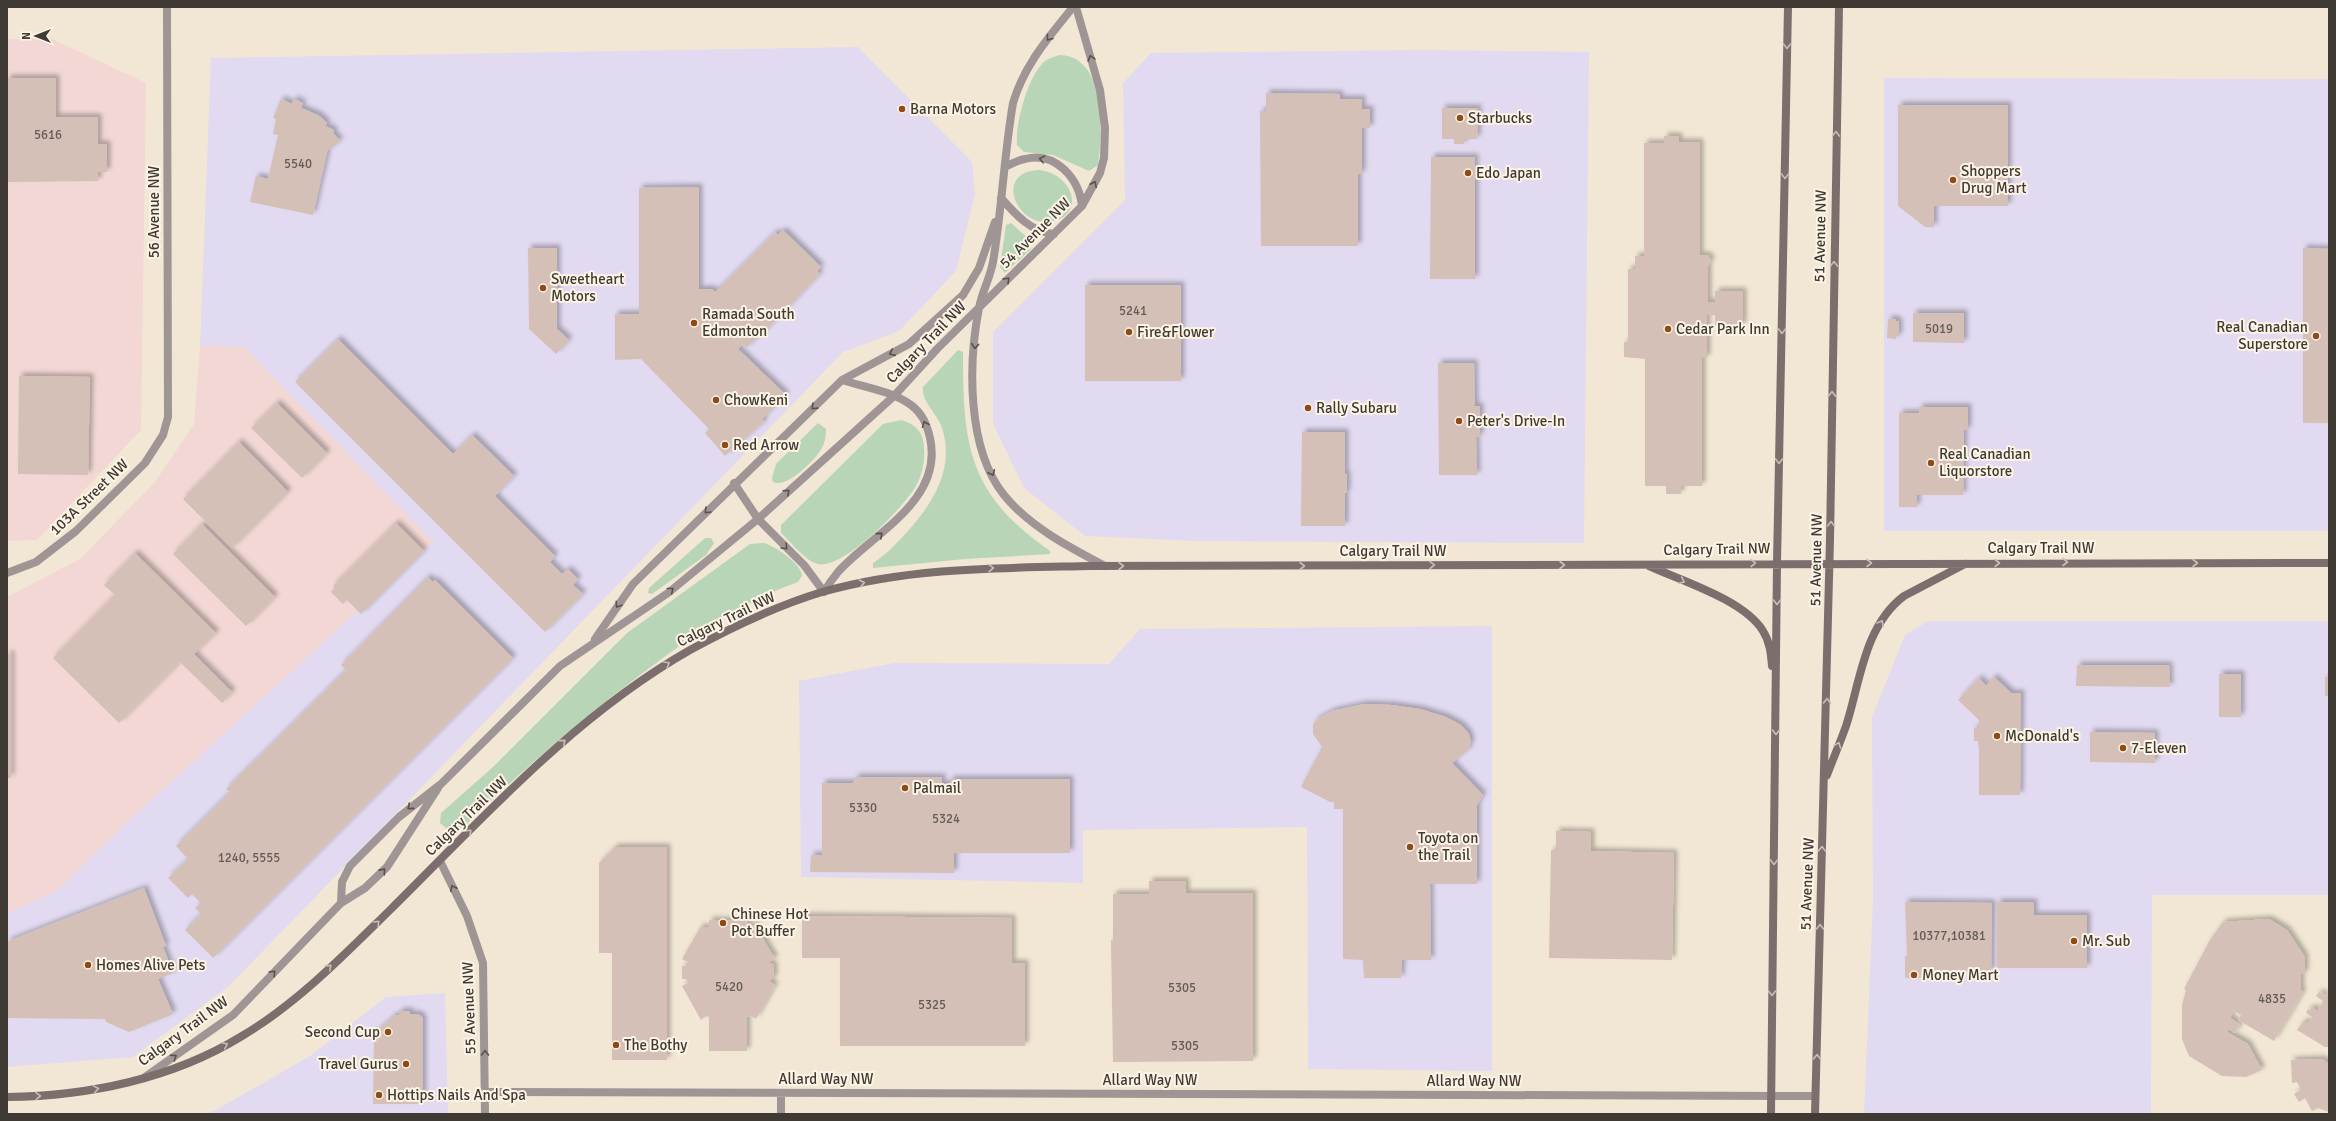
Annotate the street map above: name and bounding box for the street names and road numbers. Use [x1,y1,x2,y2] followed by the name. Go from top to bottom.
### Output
[145,165,163,258] street label: 56 Avenue NW
[1810,189,1830,282] street label: 51 Avenue NW
[996,194,1074,272] street label: 54 Avenue NW
[882,297,970,387] street label: Calgary Trail NW
[46,455,132,539] street label: 103A Street NW
[1806,513,1826,606] street label: 51 Avenue NW
[1663,539,1771,559] street label: Calgary Trail NW
[1987,539,2095,557] street label: Calgary Trail NW
[1339,542,1447,560] street label: Calgary Trail NW
[674,587,778,651] street label: Calgary Trail NW
[421,772,511,860] street label: Calgary Trail NW
[1796,837,1818,931] street label: 51 Avenue NW
[458,961,480,1055] street label: 55 Avenue NW
[134,992,232,1070] street label: Calgary Trail NW
[779,1070,874,1088] street label: Allard Way NW
[1103,1071,1198,1089] street label: Allard Way NW
[1427,1072,1522,1090] street label: Allard Way NW

